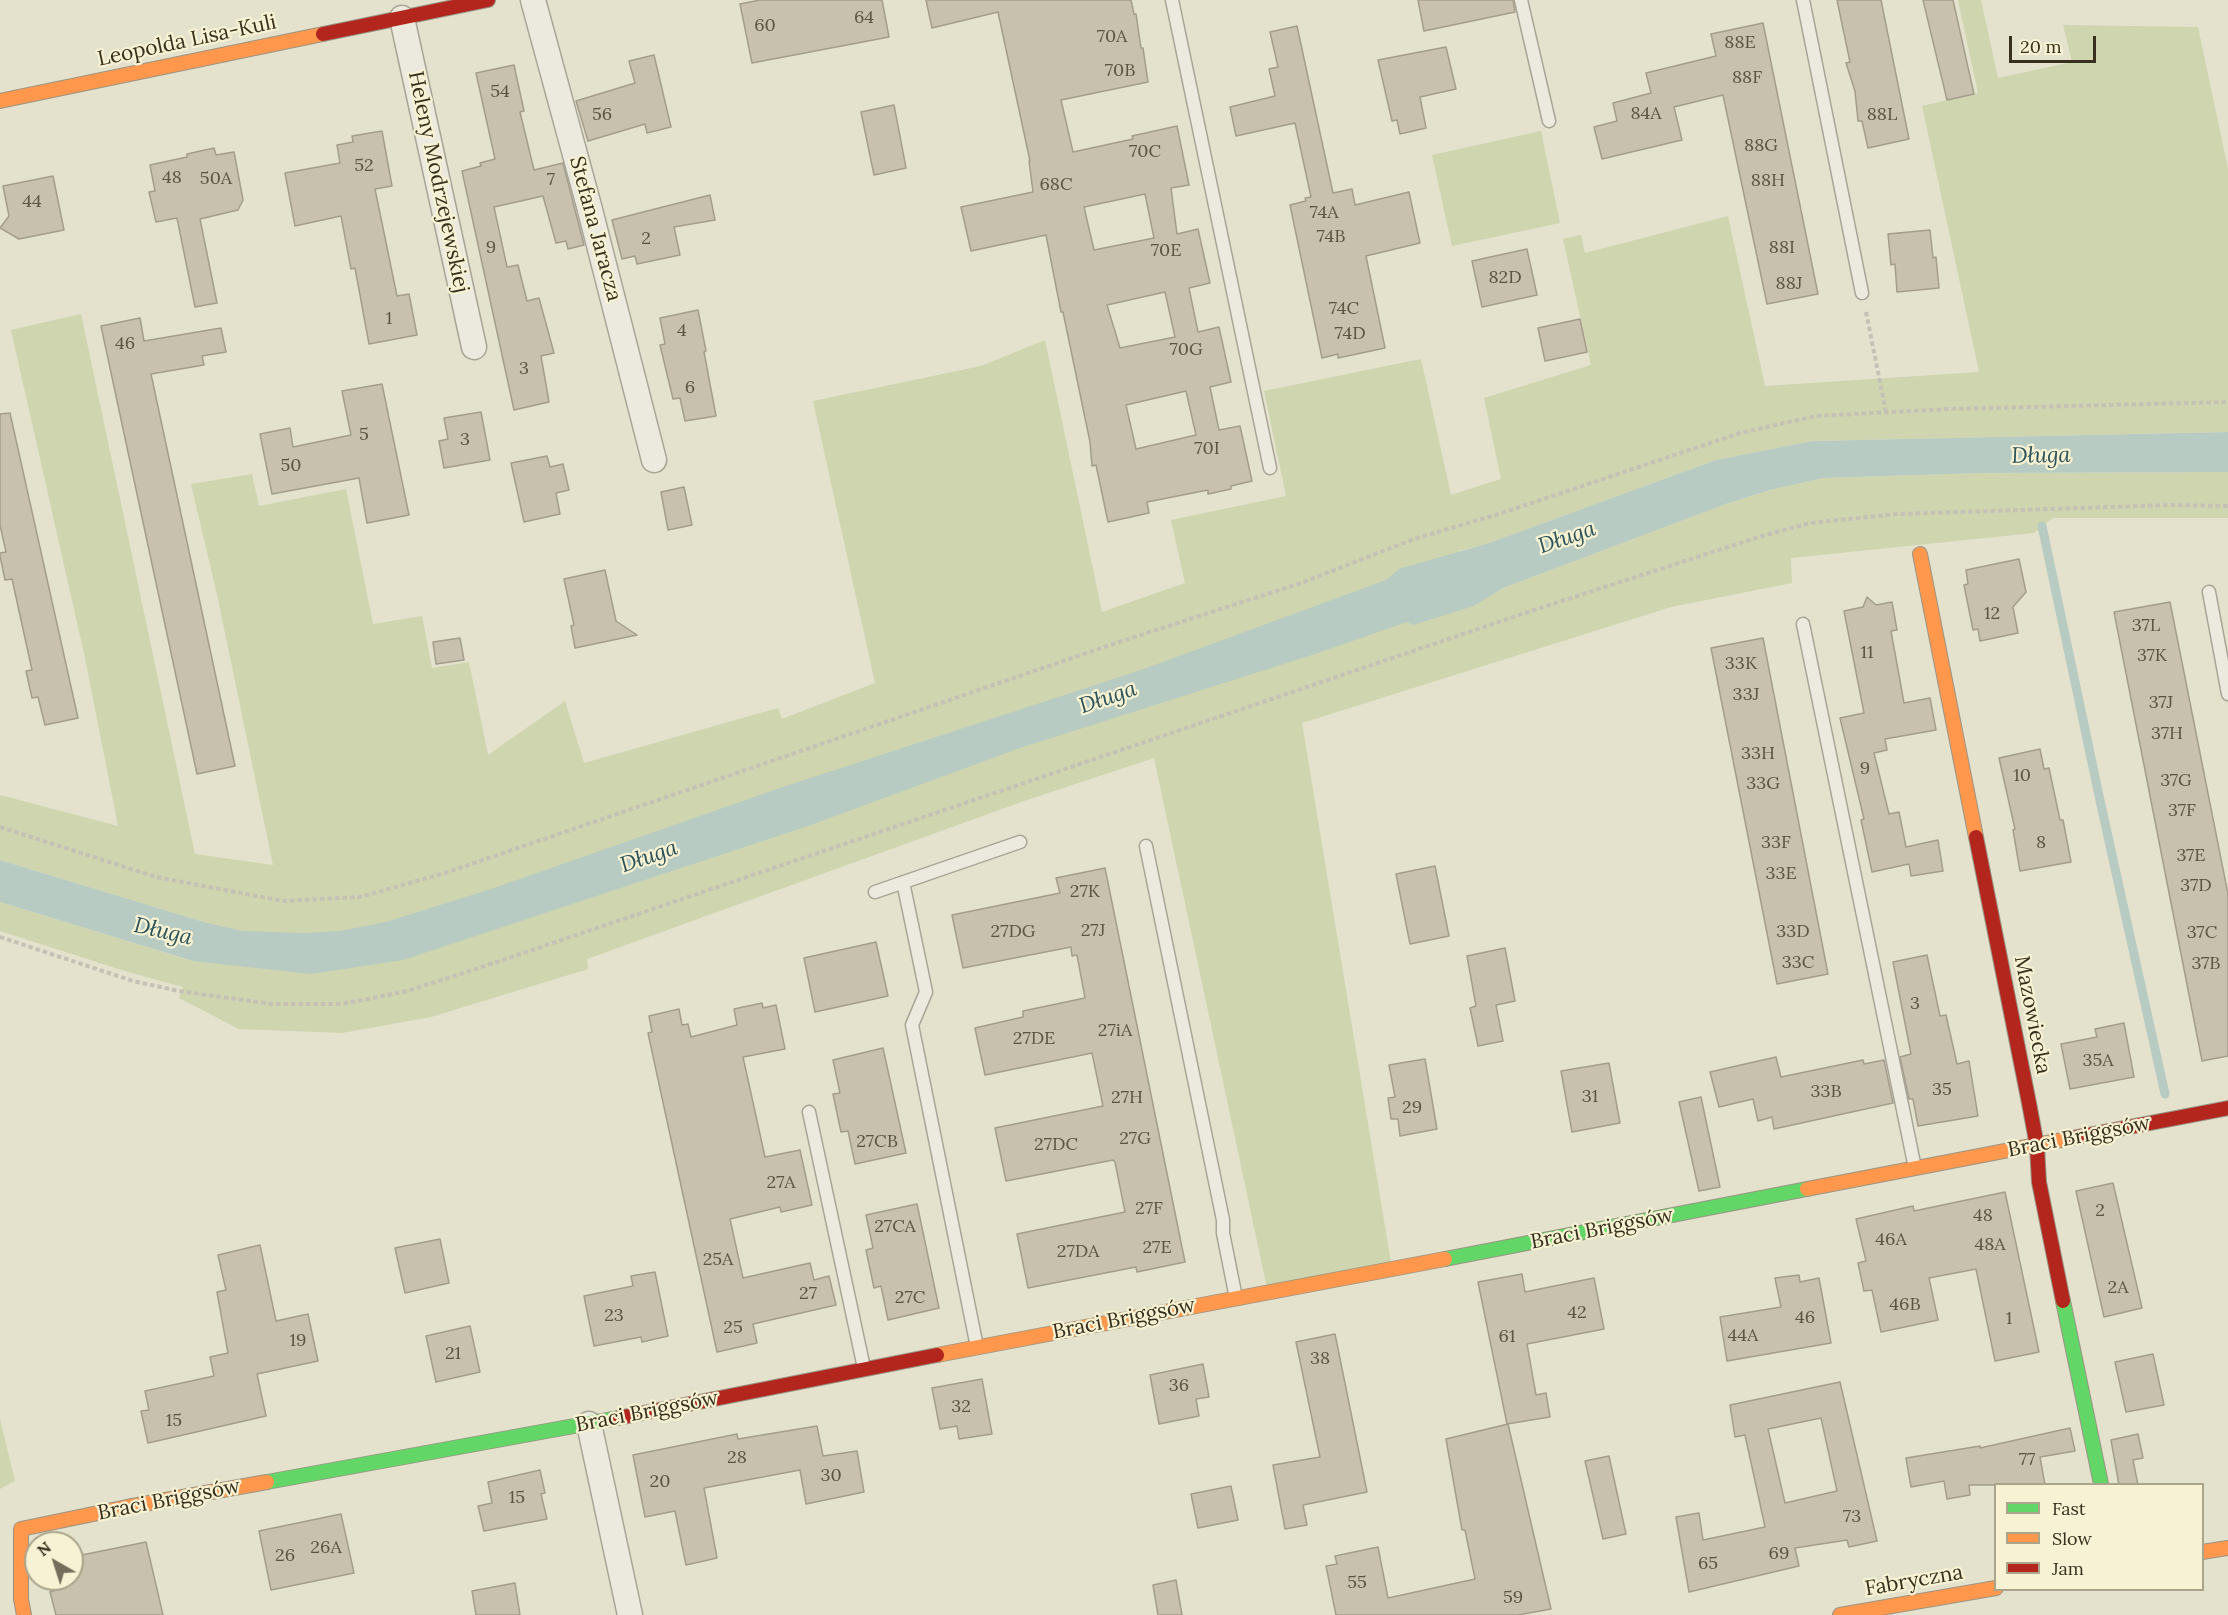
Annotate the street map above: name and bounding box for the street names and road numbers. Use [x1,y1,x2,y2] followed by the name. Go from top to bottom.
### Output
[95,10,279,72] street label: Leopolda Lisa-Kuli
[402,69,474,295] street label: Heleny Modrzejewskiej
[564,154,626,304] street label: Stefana Jaracza
[2008,954,2056,1076] street label: Mazowiecka
[2005,1111,2153,1163] street label: Braci Briggsów
[1528,1203,1676,1255] street label: Braci Briggsów
[1050,1293,1198,1345] street label: Braci Briggsów
[573,1386,721,1438] street label: Braci Briggsów
[95,1474,243,1526] street label: Braci Briggsów
[1863,1560,1965,1602] street label: Fabryczna

